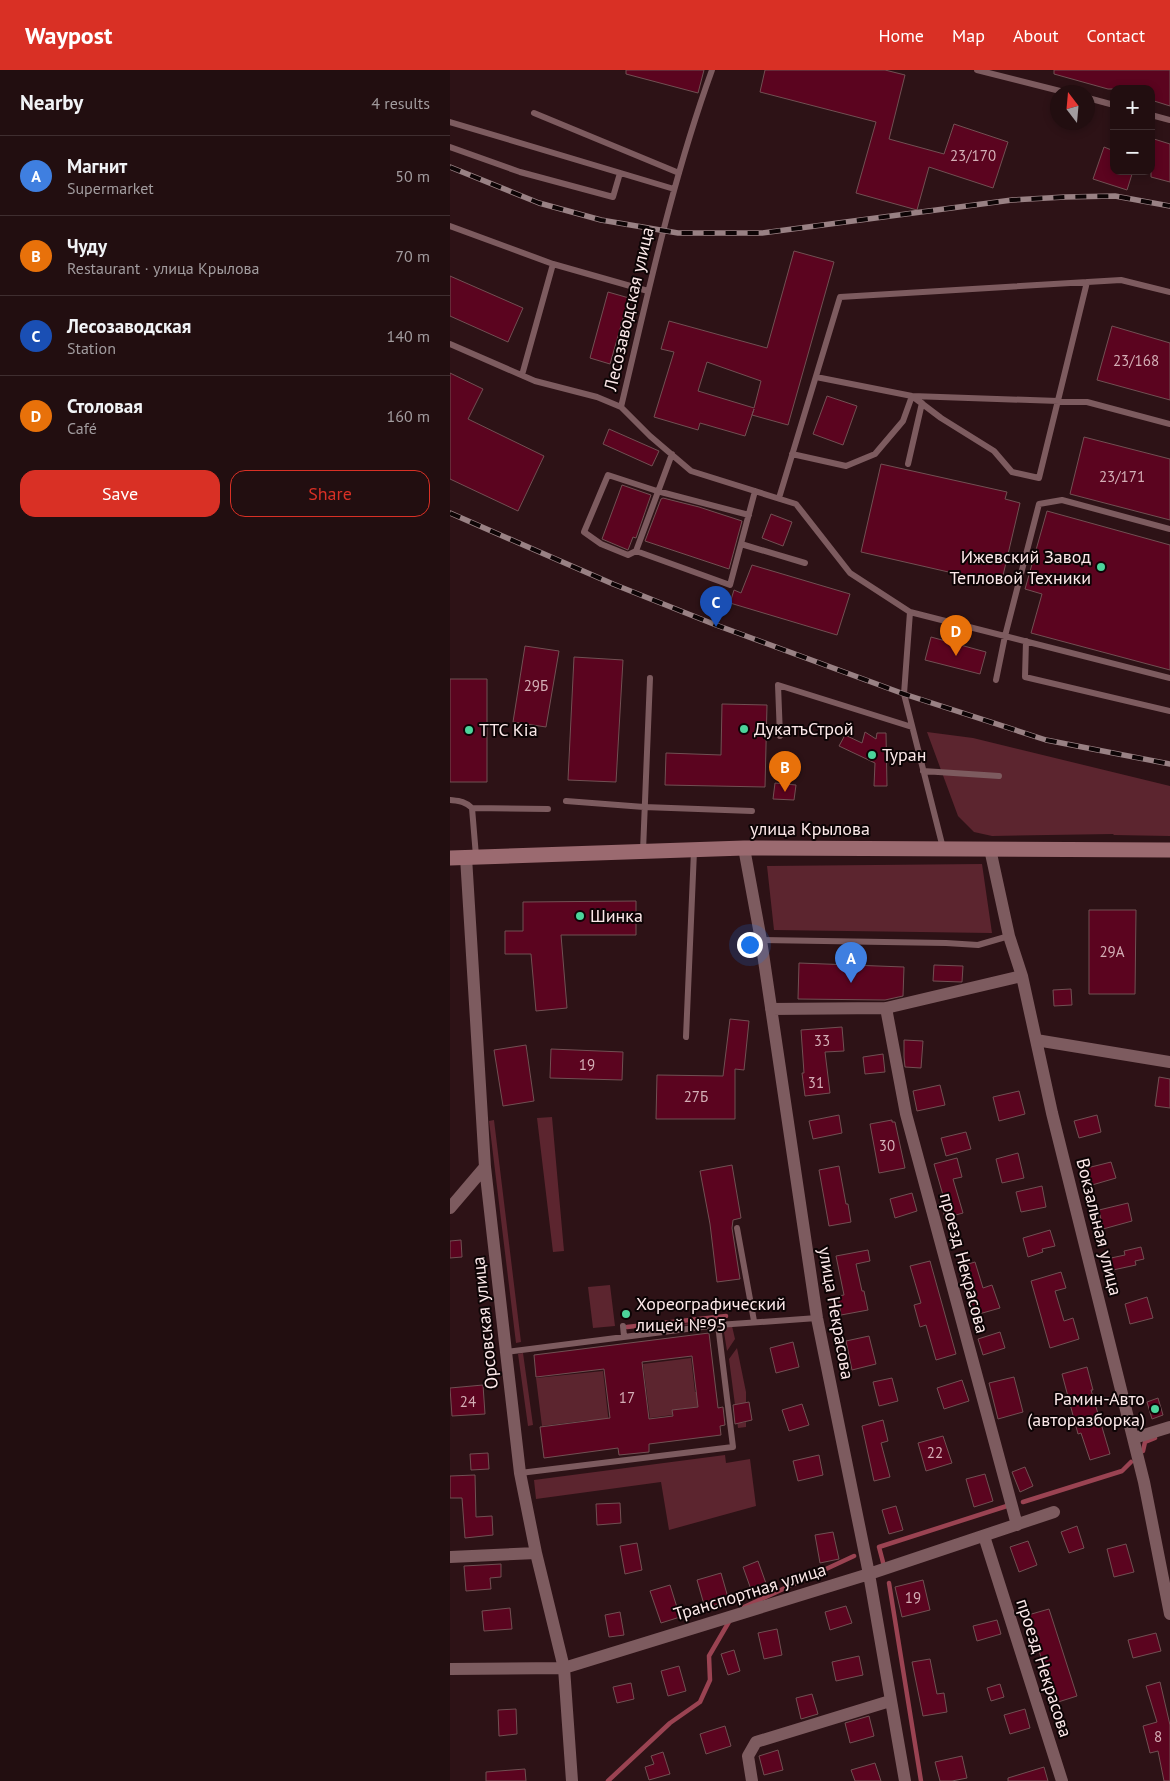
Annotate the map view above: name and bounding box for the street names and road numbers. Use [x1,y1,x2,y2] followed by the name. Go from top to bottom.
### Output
[598,225,659,394] street label: Лесозаводская улица
[750,817,870,840] street label: улица Крылова
[1071,1156,1128,1298] street label: Вокзальная улица
[935,1190,994,1336] street label: проезд Некрасова
[813,1245,859,1381] street label: улица Некрасова
[466,1256,503,1390] street label: Орсовская улица
[671,1557,829,1626] street label: Транспортная улица
[1011,1596,1078,1740] street label: проезд Некрасова

